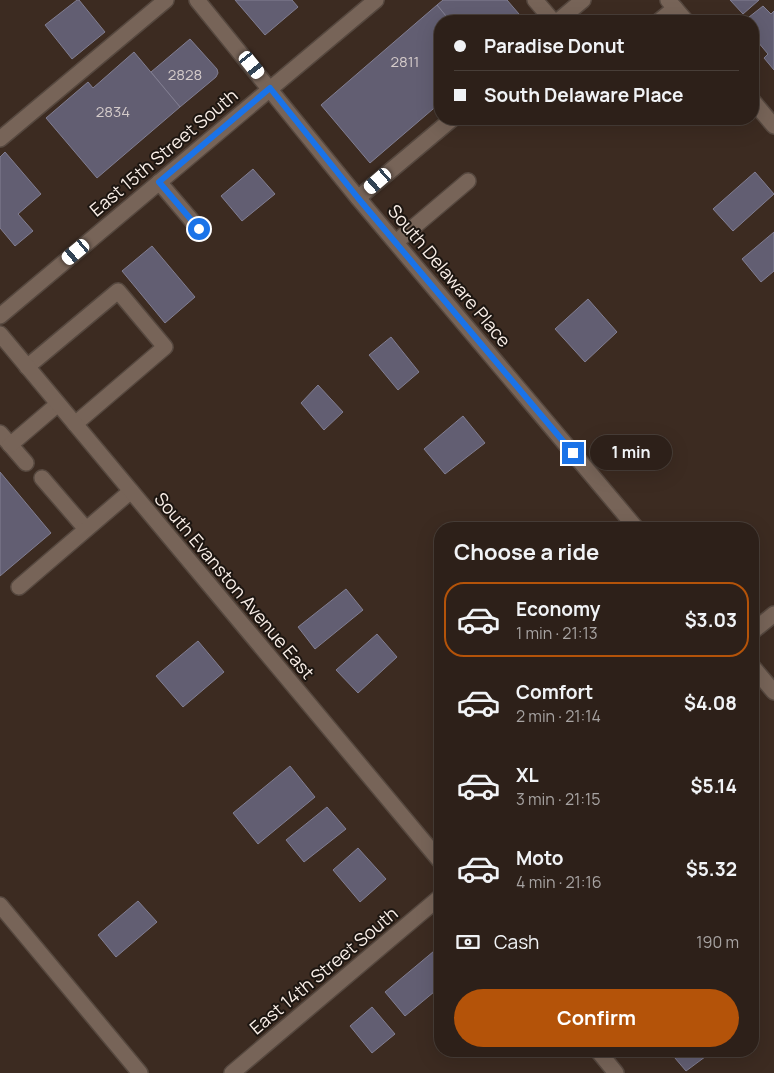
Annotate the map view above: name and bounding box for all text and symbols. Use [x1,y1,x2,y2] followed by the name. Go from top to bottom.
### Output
[484,33,625,59] text: Paradise Donut
[236,49,267,81] car
[391,51,419,72] house number: 2811
[168,64,202,85] house number: 2828
[484,82,683,108] text: South Delaware Place
[84,83,242,221] street label: East 15th Street South
[96,101,130,122] house number: 2834
[361,165,394,197] car
[383,199,517,352] street label: South Delaware Place
[188,218,210,240] route start
[59,237,92,267] car
[590,436,673,470] callout: 1 min
[611,441,651,463] text: 1 min
[562,442,584,464] route end
[149,487,320,684] street label: South Evanston Avenue East
[454,537,599,567] text: Choose a ride
[516,596,600,622] text: Economy
[456,597,501,642] icon: car
[685,607,737,633] text: $3.03
[516,622,598,644] text: 1 min · 21:13
[516,679,593,705] text: Comfort
[456,680,501,725] icon: car
[684,690,737,716] text: $4.08
[516,705,601,727] text: 2 min · 21:14
[516,762,539,788] text: XL
[456,763,501,808] icon: car
[691,773,737,799] text: $5.14
[516,788,601,810] text: 3 min · 21:15
[516,845,563,871] text: Moto
[456,846,501,891] icon: car
[686,856,737,882] text: $5.32
[516,871,602,893] text: 4 min · 21:16
[244,901,402,1039] street label: East 14th Street South
[454,928,482,956] icon: cash
[494,929,539,955] text: Cash
[696,931,739,953] text: 190 m
[454,989,739,1047] button: Confirm

